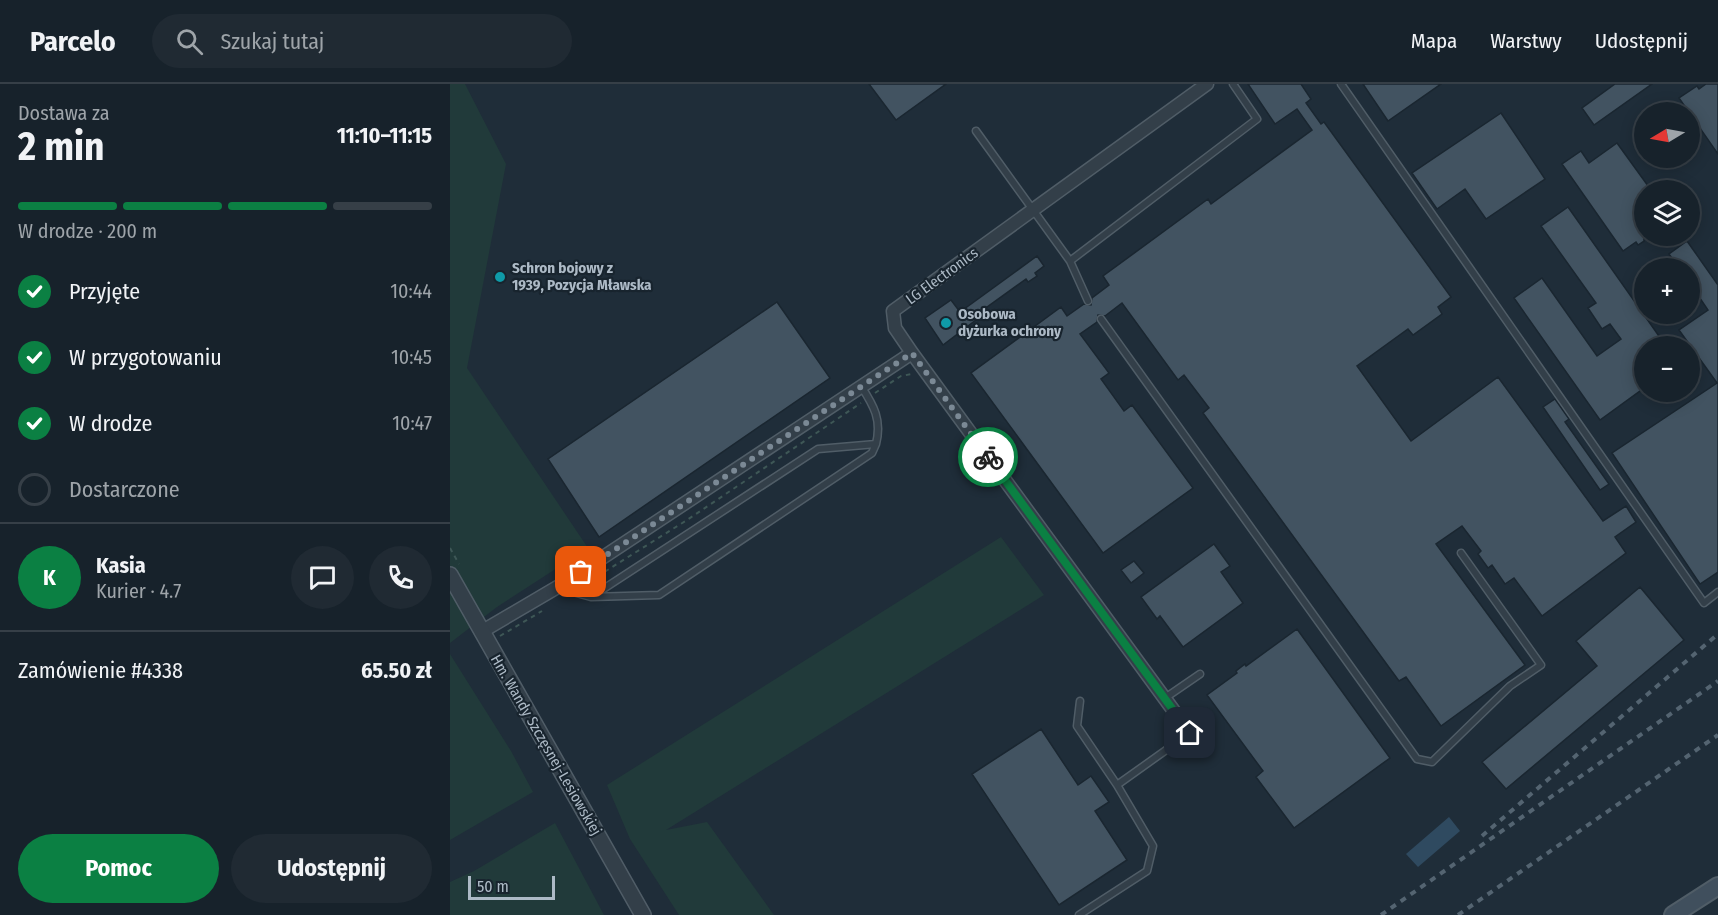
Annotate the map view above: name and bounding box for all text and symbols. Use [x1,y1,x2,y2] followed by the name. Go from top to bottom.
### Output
[152,14,572,68] search box
[30,25,116,58] text: Parcelo
[173,25,206,58] icon: search
[221,28,324,55] text: Szukaj tutaj
[1411,28,1457,54] text: Mapa
[1490,28,1562,54] text: Warstwy
[1595,28,1688,54] text: Udostępnij
[18,101,110,125] text: Dostawa za
[1634,102,1700,168] north arrow
[1634,102,1700,402] map controls
[337,122,432,149] text: 11:10–11:15
[18,124,104,170] text: 2 min
[1634,180,1700,246] button: layers
[18,219,157,243] text: W drodze · 200 m
[902,244,982,308] street label: LG Electronics
[1634,258,1700,324] button: +
[512,259,652,294] place label: Schron bojowy z 1939, Pozycja Mławska
[493,270,507,284] marker: Schron bojowy z 1939, Pozycja Mławska
[18,275,51,308] icon: check
[69,278,140,305] text: Przyjęte
[390,279,432,303] text: 10:44
[958,305,1062,340] place label: Osobowa dyżurka ochrony
[939,316,953,330] marker: Osobowa dyżurka ochrony
[1634,336,1700,402] button: −
[18,341,51,374] icon: check
[69,344,222,371] text: W przygotowaniu
[391,345,432,369] text: 10:45
[18,407,51,440] icon: check
[69,410,152,437] text: W drodze
[392,411,432,435] text: 10:47
[958,427,1018,487] courier
[972,441,1005,474] icon: bike
[69,476,180,503] text: Dostarczone
[291,546,354,609] button: chat
[369,546,432,609] button: phone
[555,546,606,597] pin
[96,552,146,579] text: Kasia
[564,555,597,588] icon: bag
[43,564,56,591] text: K
[96,579,181,603] text: Kurier · 4.7
[487,652,605,838] street label: Hm. Wandy Szczęsnej-Lesiowskiej
[18,657,183,684] text: Zamówienie #4338
[361,657,432,684] text: 65.50 zł
[1164,707,1215,758] pin
[1173,716,1206,749] icon: home
[18,834,219,903] button: Pomoc
[231,834,432,903] button: Udostępnij
[468,873,555,900] scale bar
[477,877,509,896] text: 50 m

